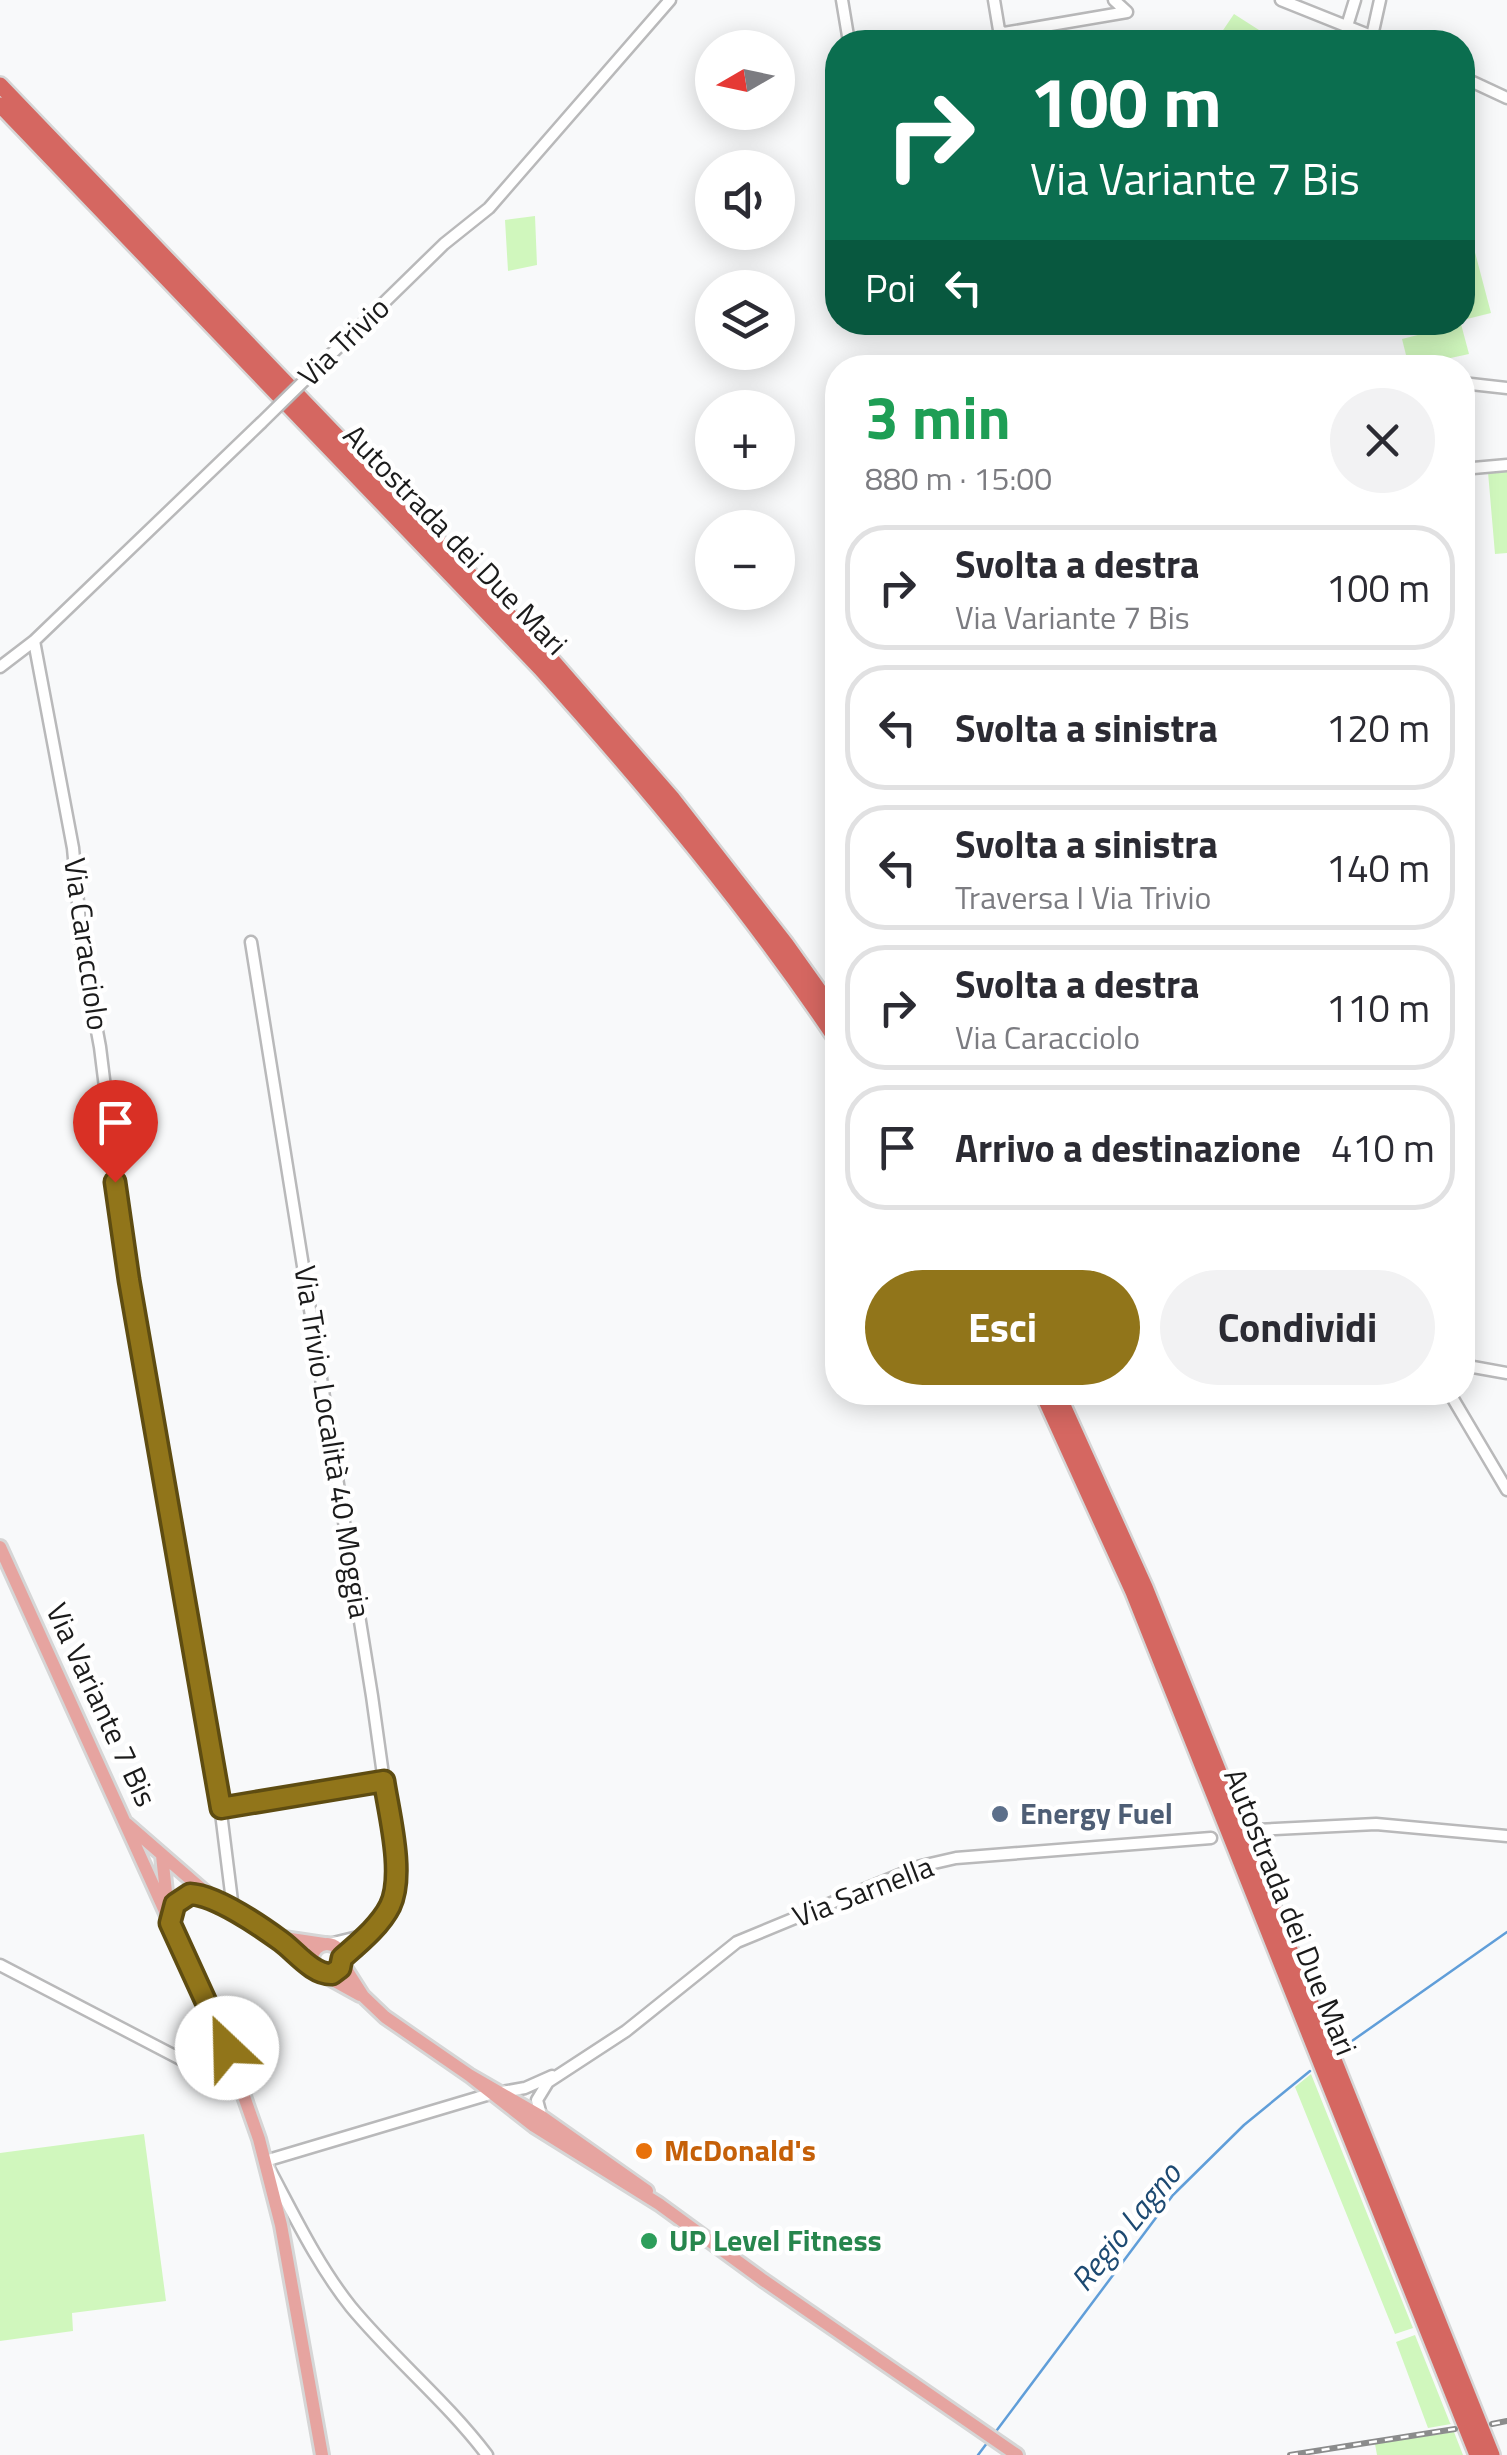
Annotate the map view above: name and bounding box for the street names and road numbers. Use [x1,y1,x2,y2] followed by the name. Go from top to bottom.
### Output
[287,286,400,397] street label: Via Trivio
[333,413,579,665] street label: Autostrada dei Due Mari
[52,855,122,1033] street label: Via Caracciolo
[282,1262,384,1622] street label: Via Trivio Località 40 Moggia
[35,1595,169,1814] street label: Via Variante 7 Bis
[1212,1761,1370,2062] street label: Autostrada dei Due Mari
[786,1843,940,1939] street label: Via Sarnella

